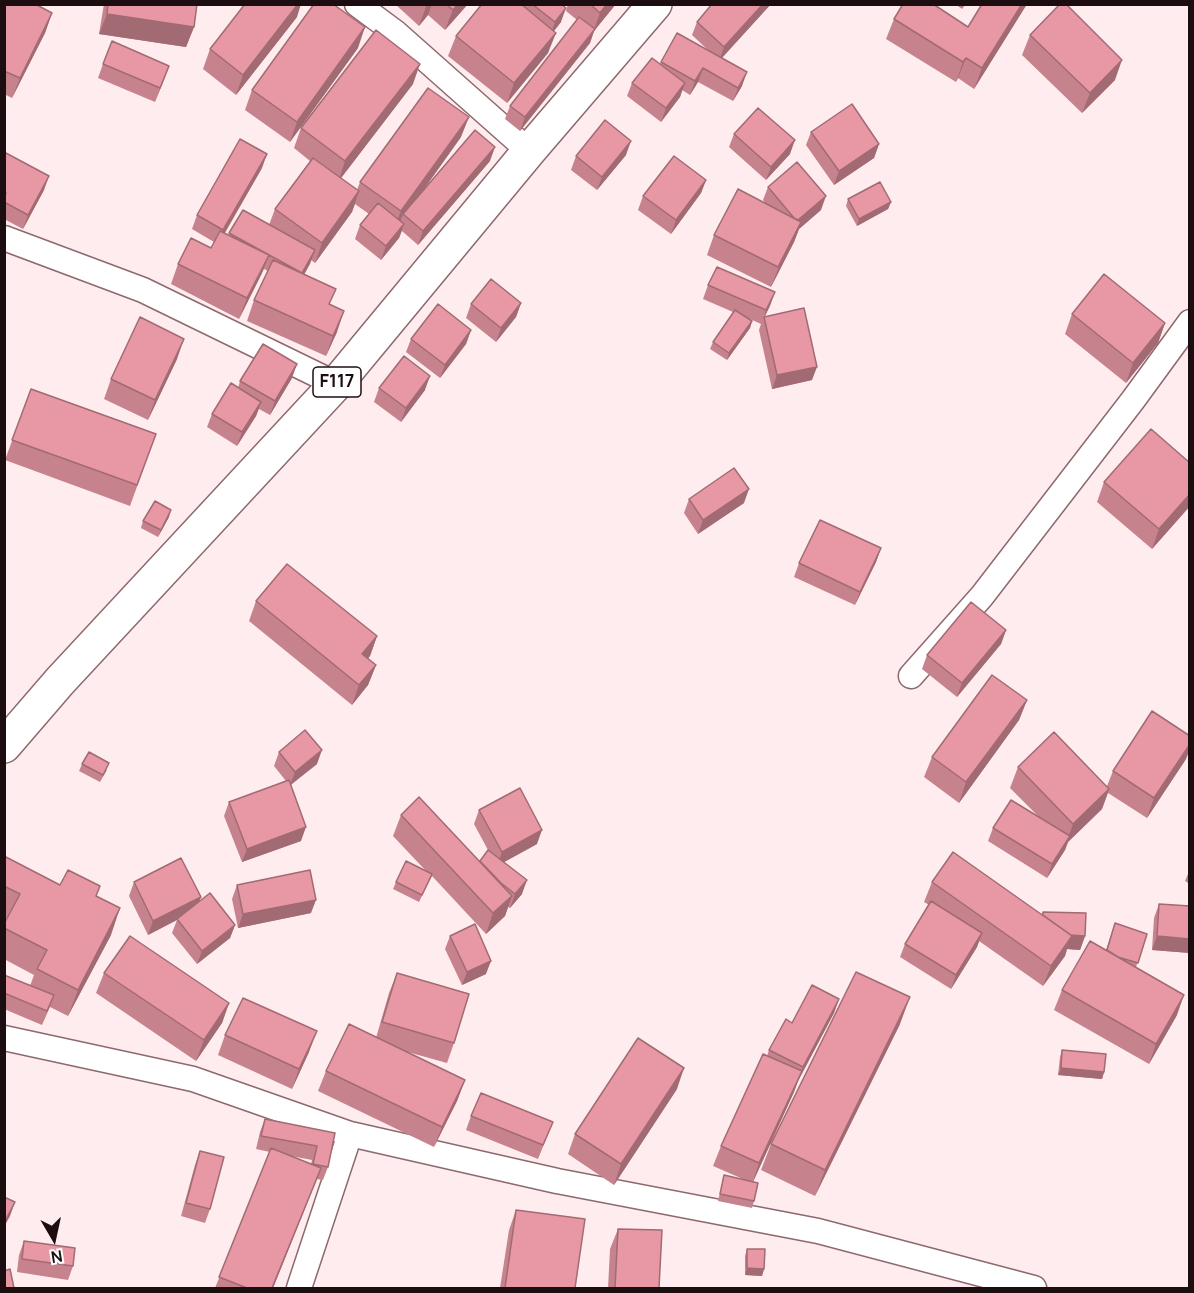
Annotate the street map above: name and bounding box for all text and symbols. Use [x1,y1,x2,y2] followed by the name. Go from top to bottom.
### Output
[313,367,361,397] road number: F117
[24,1209,84,1269] north arrow
[49,1245,64,1269] text: N

